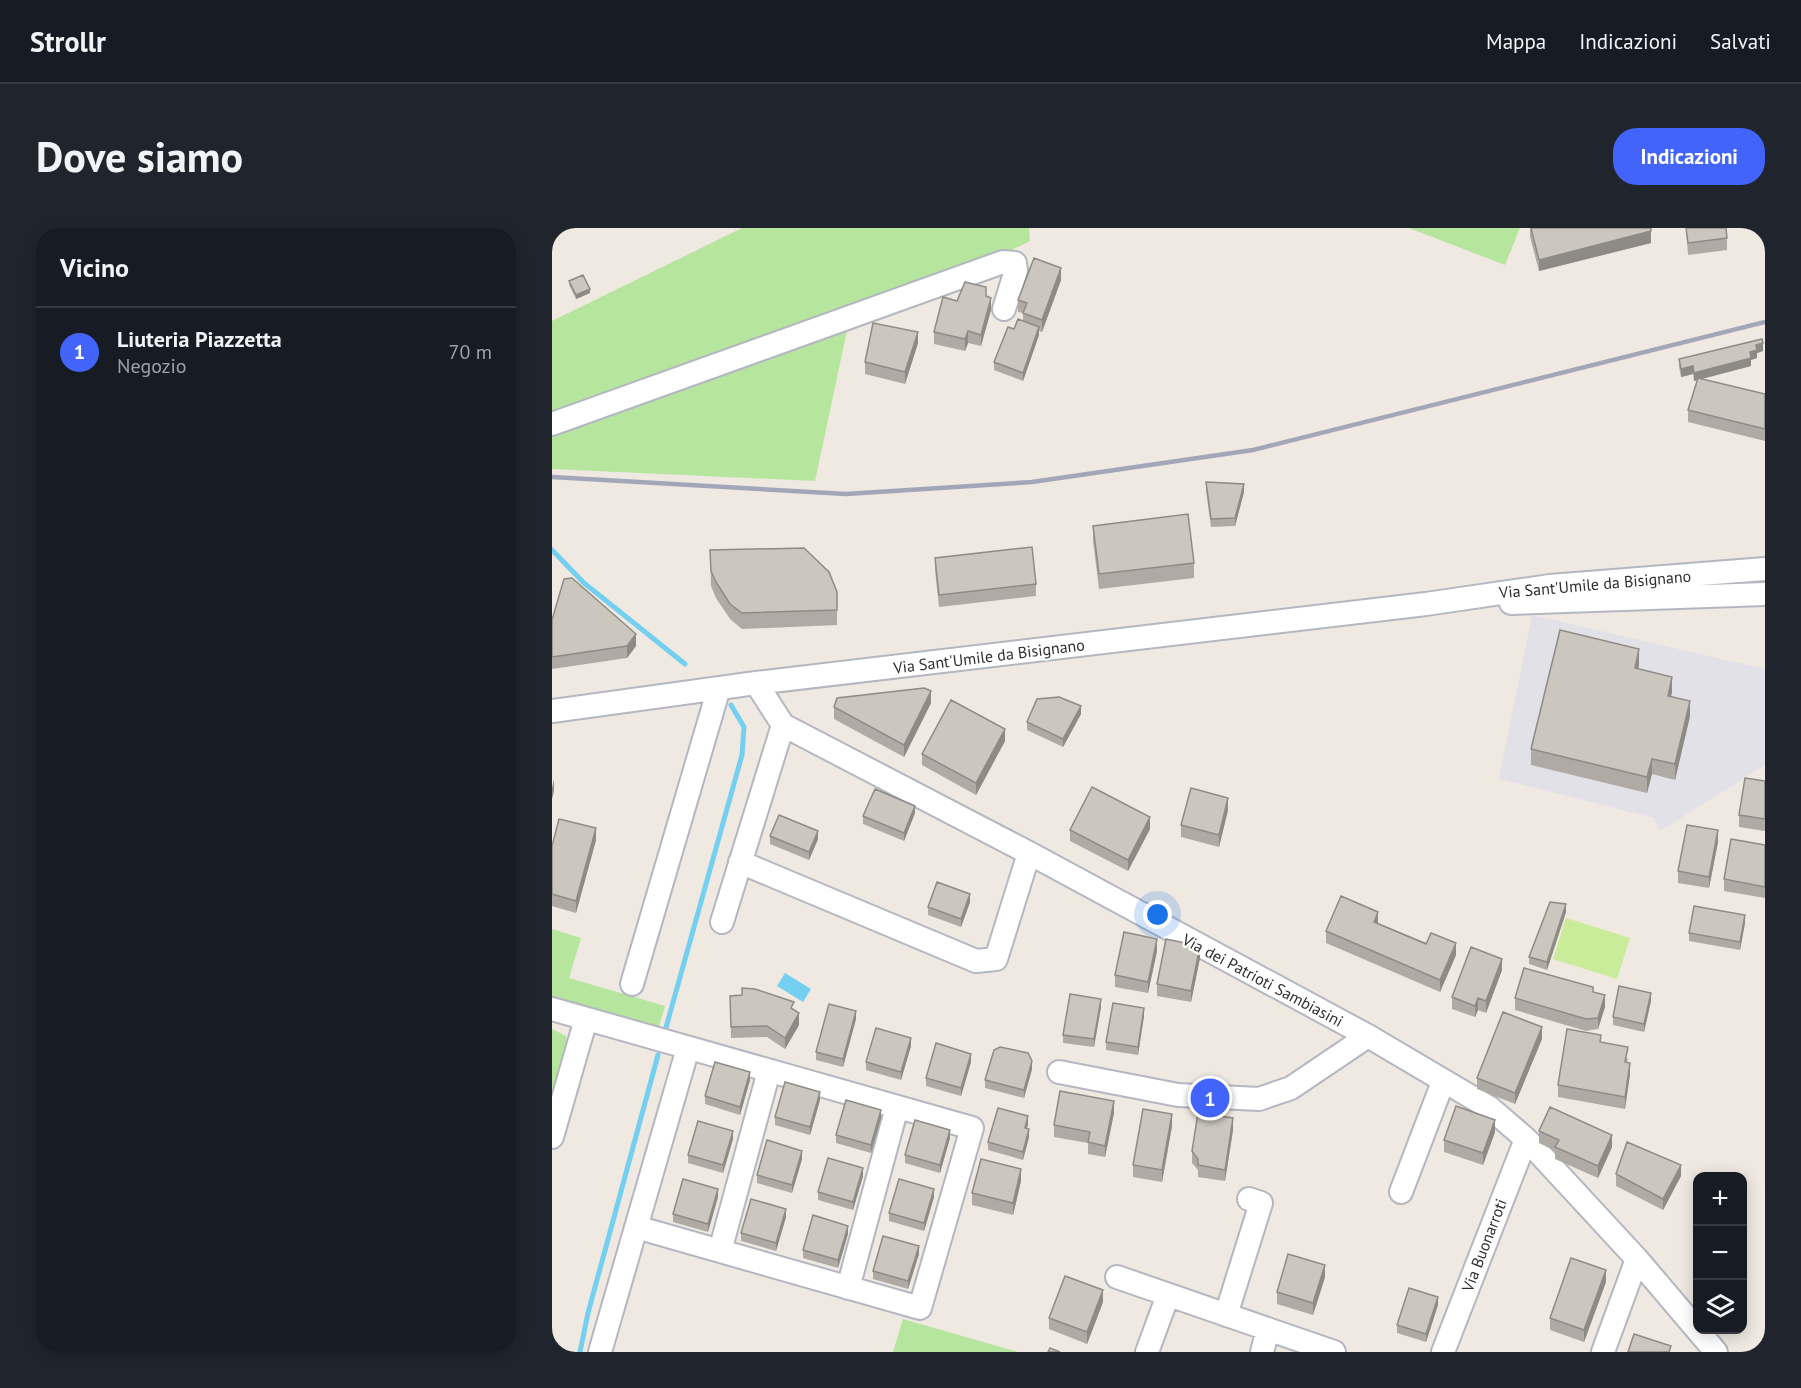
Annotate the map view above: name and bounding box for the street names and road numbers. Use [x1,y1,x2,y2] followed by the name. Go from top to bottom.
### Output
[1497,566,1692,602] street label: Via Sant'Umile da Bisignano
[891,634,1086,678] street label: Via Sant'Umile da Bisignano
[1178,929,1347,1031] street label: Via dei Patrioti Sambiasini
[1457,1196,1511,1295] street label: Via Buonarroti

